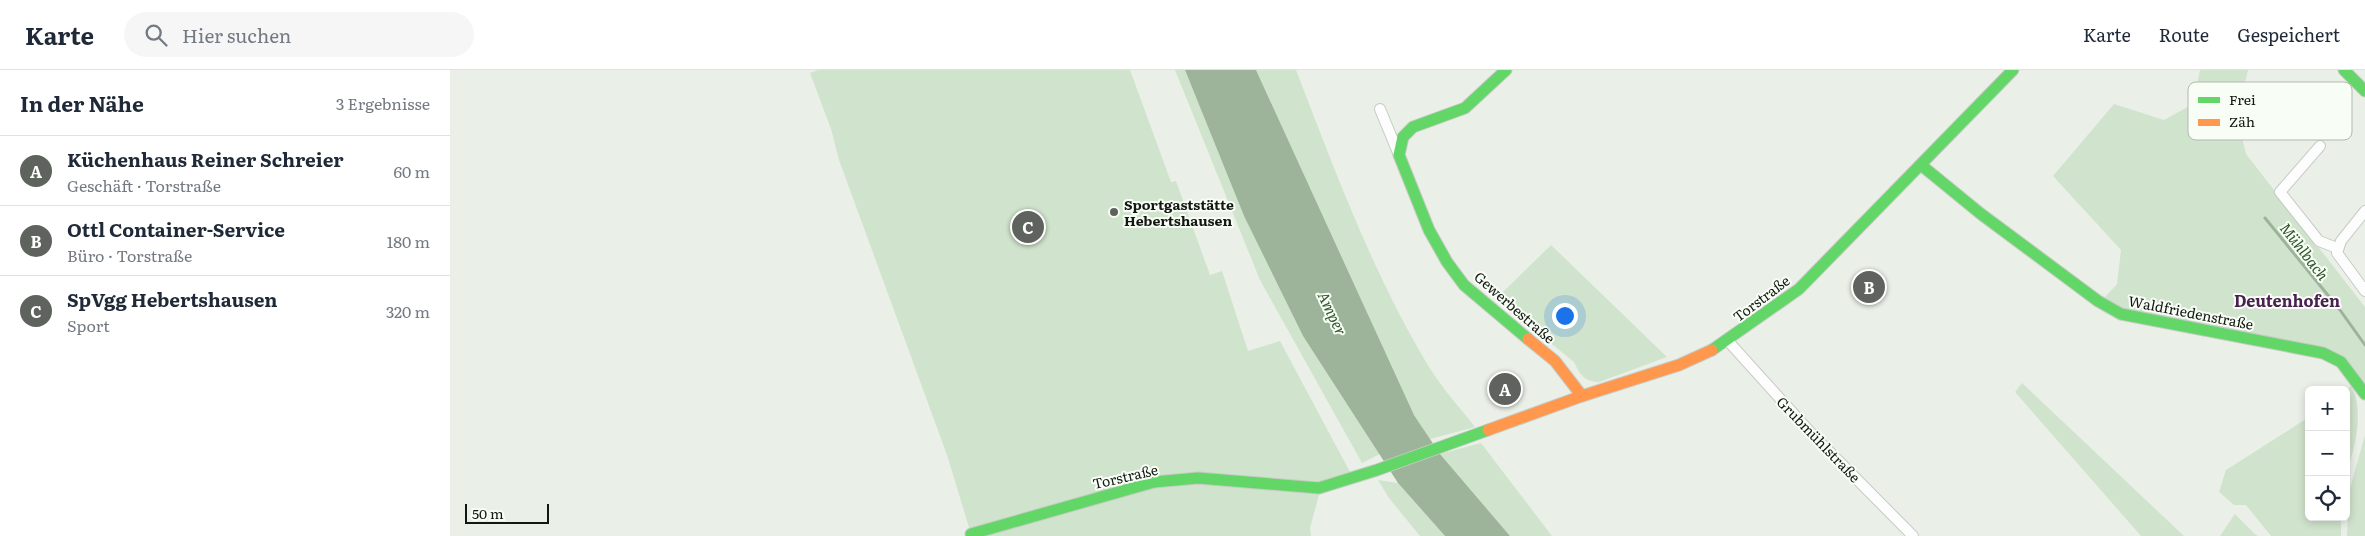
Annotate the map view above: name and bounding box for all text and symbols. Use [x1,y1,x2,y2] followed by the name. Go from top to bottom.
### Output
[124,12,474,57] search box
[25,17,94,52] text: Karte
[142,21,170,49] icon: search
[182,21,291,49] text: Hier suchen
[2083,21,2131,48] text: Karte
[2159,21,2209,48] text: Route
[2237,21,2340,48] text: Gespeichert
[2188,82,2352,140] legend
[20,87,144,118] text: In der Nähe
[2229,89,2256,109] text: Frei
[336,91,430,115] text: 3 Ergebnisse
[2229,111,2255,131] text: Zäh
[67,145,344,173] text: Küchenhaus Reiner Schreier
[30,159,42,183] text: A
[393,159,430,183] text: 60 m
[67,173,221,197] text: Geschäft · Torstraße
[1124,194,1234,230] place label: Sportgaststätte Hebertshausen
[1108,206,1120,218] marker: Sportgaststätte Hebertshausen
[1012,208,1044,246] pin: C
[67,215,285,243] text: Ottl Container-Service
[2275,217,2335,285] water label: Mühlbach
[30,229,42,253] text: B
[387,229,430,253] text: 180 m
[67,243,192,267] text: Büro · Torstraße
[1470,266,1560,348] street label: Gewerbestraße
[1853,268,1885,306] pin: B
[1728,270,1794,326] street label: Torstraße
[67,285,278,313] text: SpVgg Hebertshausen
[1313,287,1353,339] water label: Amper
[2234,288,2340,312] district label: Deutenhofen
[2127,290,2255,334] street label: Waldfriedenstraße
[30,299,42,323] text: C
[386,299,430,323] text: 320 m
[1552,303,1578,329] your location
[67,313,110,337] text: Sport
[1489,370,1521,408] pin: A
[2305,386,2350,521] map controls
[2305,386,2350,431] button: +
[1773,392,1865,486] street label: Grubmühlstraße
[2305,431,2350,476] button: −
[1090,459,1160,493] street label: Torstraße
[2305,476,2350,521] button: locate
[465,501,549,524] scale bar
[472,503,504,523] text: 50 m

